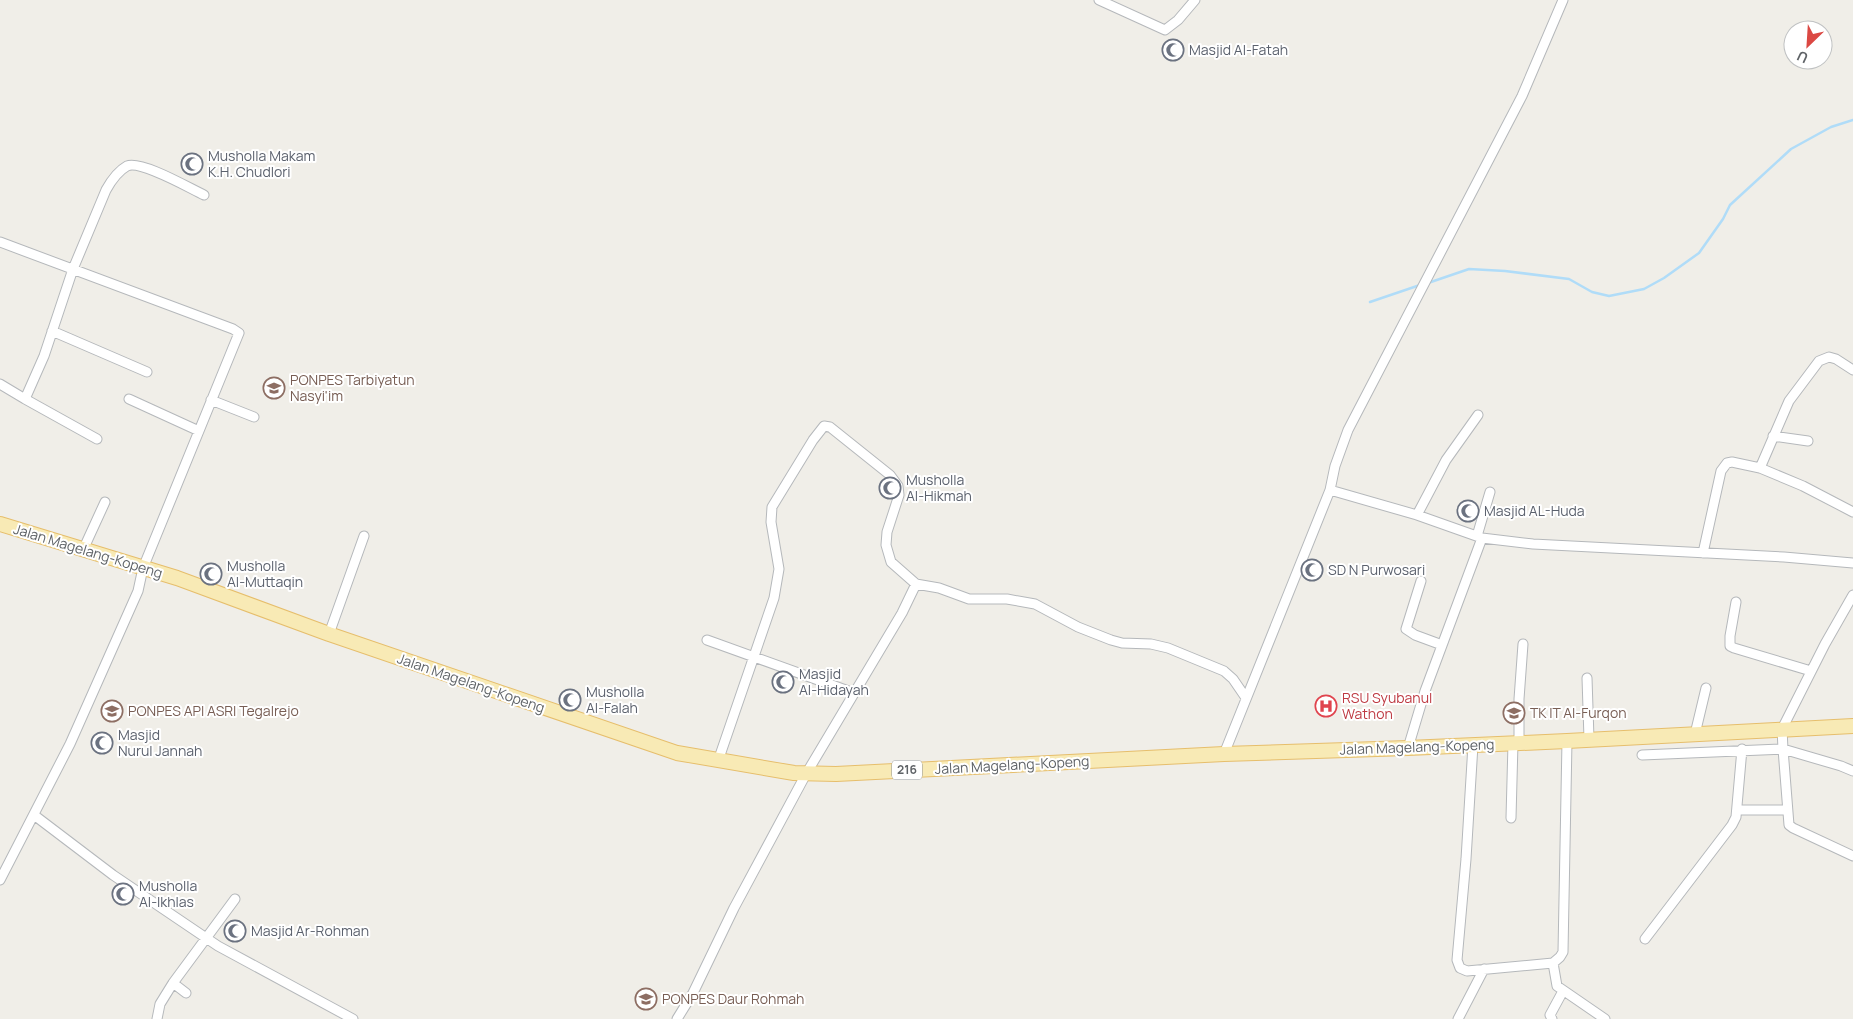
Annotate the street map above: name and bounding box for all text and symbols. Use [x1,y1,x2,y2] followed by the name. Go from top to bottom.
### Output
[1783,20,1833,70] north arrow
[1161,38,1185,62] mosque icon: Masjid Al-Fatah
[1189,40,1288,59] place label: Masjid Al-Fatah
[1794,46,1811,68] text: U
[208,146,315,181] place label: Musholla Makam K.H. Chudlori
[180,152,204,176] mosque icon: Musholla Makam K.H. Chudlori
[290,370,415,405] place label: PONPES Tarbiyatun Nasyi'im
[262,376,286,400] school or university icon: PONPES Tarbiyatun Nasyi'im
[906,470,972,505] place label: Musholla Al-Hikmah
[878,476,902,500] mosque icon: Musholla Al-Hikmah
[1456,499,1480,523] mosque icon: Masjid AL-Huda
[1484,501,1585,520] place label: Masjid AL-Huda
[11,519,165,582] street label: Jalan Magelang-Kopeng
[227,556,303,591] place label: Musholla Al-Muttaqin
[1300,558,1324,582] mosque icon: SD N Purwosari
[1328,560,1425,579] place label: SD N Purwosari
[199,562,223,586] mosque icon: Musholla Al-Muttaqin
[395,648,547,717] street label: Jalan Magelang-Kopeng
[799,664,869,699] place label: Masjid Al-Hidayah
[771,670,795,694] mosque icon: Masjid Al-Hidayah
[586,682,644,717] place label: Musholla Al-Falah
[558,688,582,712] mosque icon: Musholla Al-Falah
[1342,688,1432,723] place label: RSU Syubanul Wathon
[1314,694,1338,718] hospital icon: RSU Syubanul Wathon
[100,699,124,723] school or university icon: PONPES API ASRI Tegalrejo
[128,701,299,720] place label: PONPES API ASRI Tegalrejo
[1502,701,1526,725] school or university icon: TK IT Al-Furqon
[1530,703,1627,722] place label: TK IT Al-Furqon
[118,725,202,760] place label: Masjid Nurul Jannah
[90,731,114,755] mosque icon: Masjid Nurul Jannah
[1339,734,1495,759] street label: Jalan Magelang-Kopeng
[934,751,1090,778] street label: Jalan Magelang-Kopeng
[892,760,922,780] road number: 216
[139,876,197,911] place label: Musholla Al-Ikhlas
[111,882,135,906] mosque icon: Musholla Al-Ikhlas
[223,919,247,943] mosque icon: Masjid Ar-Rohman
[251,921,369,940] place label: Masjid Ar-Rohman
[634,987,658,1011] school or university icon: PONPES Daur Rohmah
[662,989,804,1008] place label: PONPES Daur Rohmah

